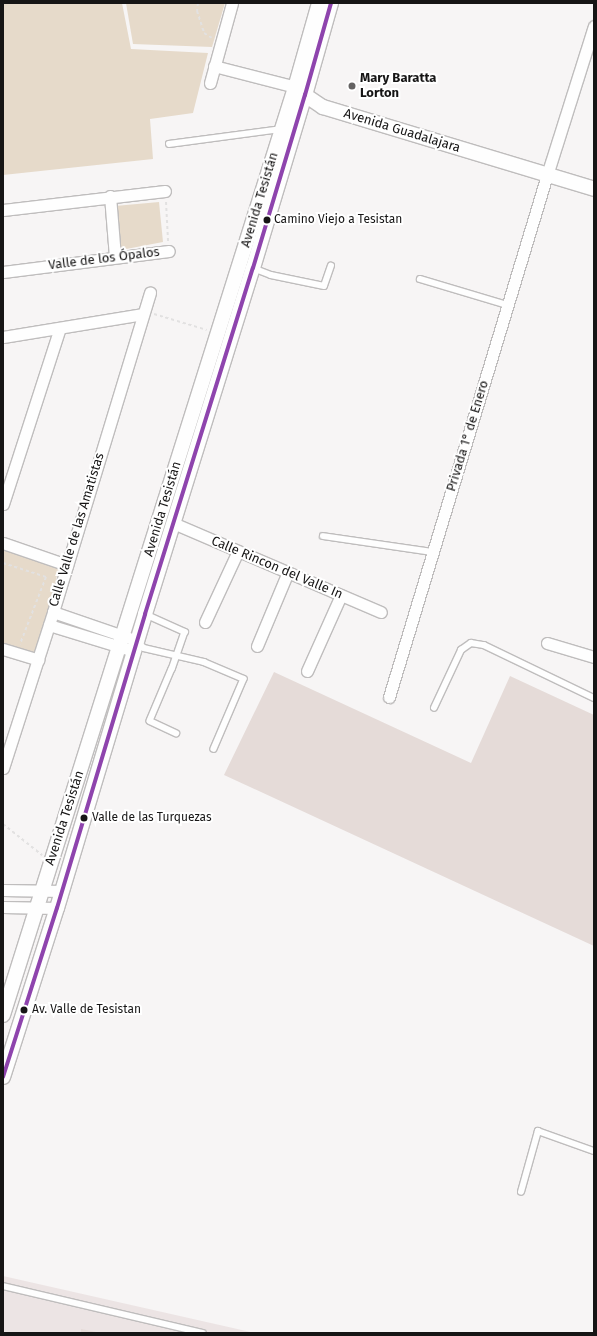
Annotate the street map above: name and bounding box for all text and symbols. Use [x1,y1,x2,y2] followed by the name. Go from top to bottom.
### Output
[360,71,436,102] place label: Mary Baratta Lorton
[347,81,357,91] marker: Mary Baratta Lorton
[342,106,462,156] street label: Avenida Guadalajara
[238,151,282,249] street label: Avenida Tesistán
[274,213,402,227] place label: Camino Viejo a Tesistan
[262,215,272,225] marker: Camino Viejo a Tesistan
[48,244,160,274] street label: Valle de los Ópalos
[444,379,492,493] street label: Privada 1° de Enero
[46,451,108,609] street label: Calle Valle de las Amatistas
[141,460,185,558] street label: Avenida Tesistán
[209,533,345,603] street label: Calle Rincon del Valle In
[42,769,88,867] street label: Avenida Tesistán
[92,811,212,825] place label: Valle de las Turquezas
[79,813,89,823] marker: Valle de las Turquezas
[32,1003,141,1017] place label: Av. Valle de Tesistan
[19,1005,29,1015] marker: Av. Valle de Tesistan

